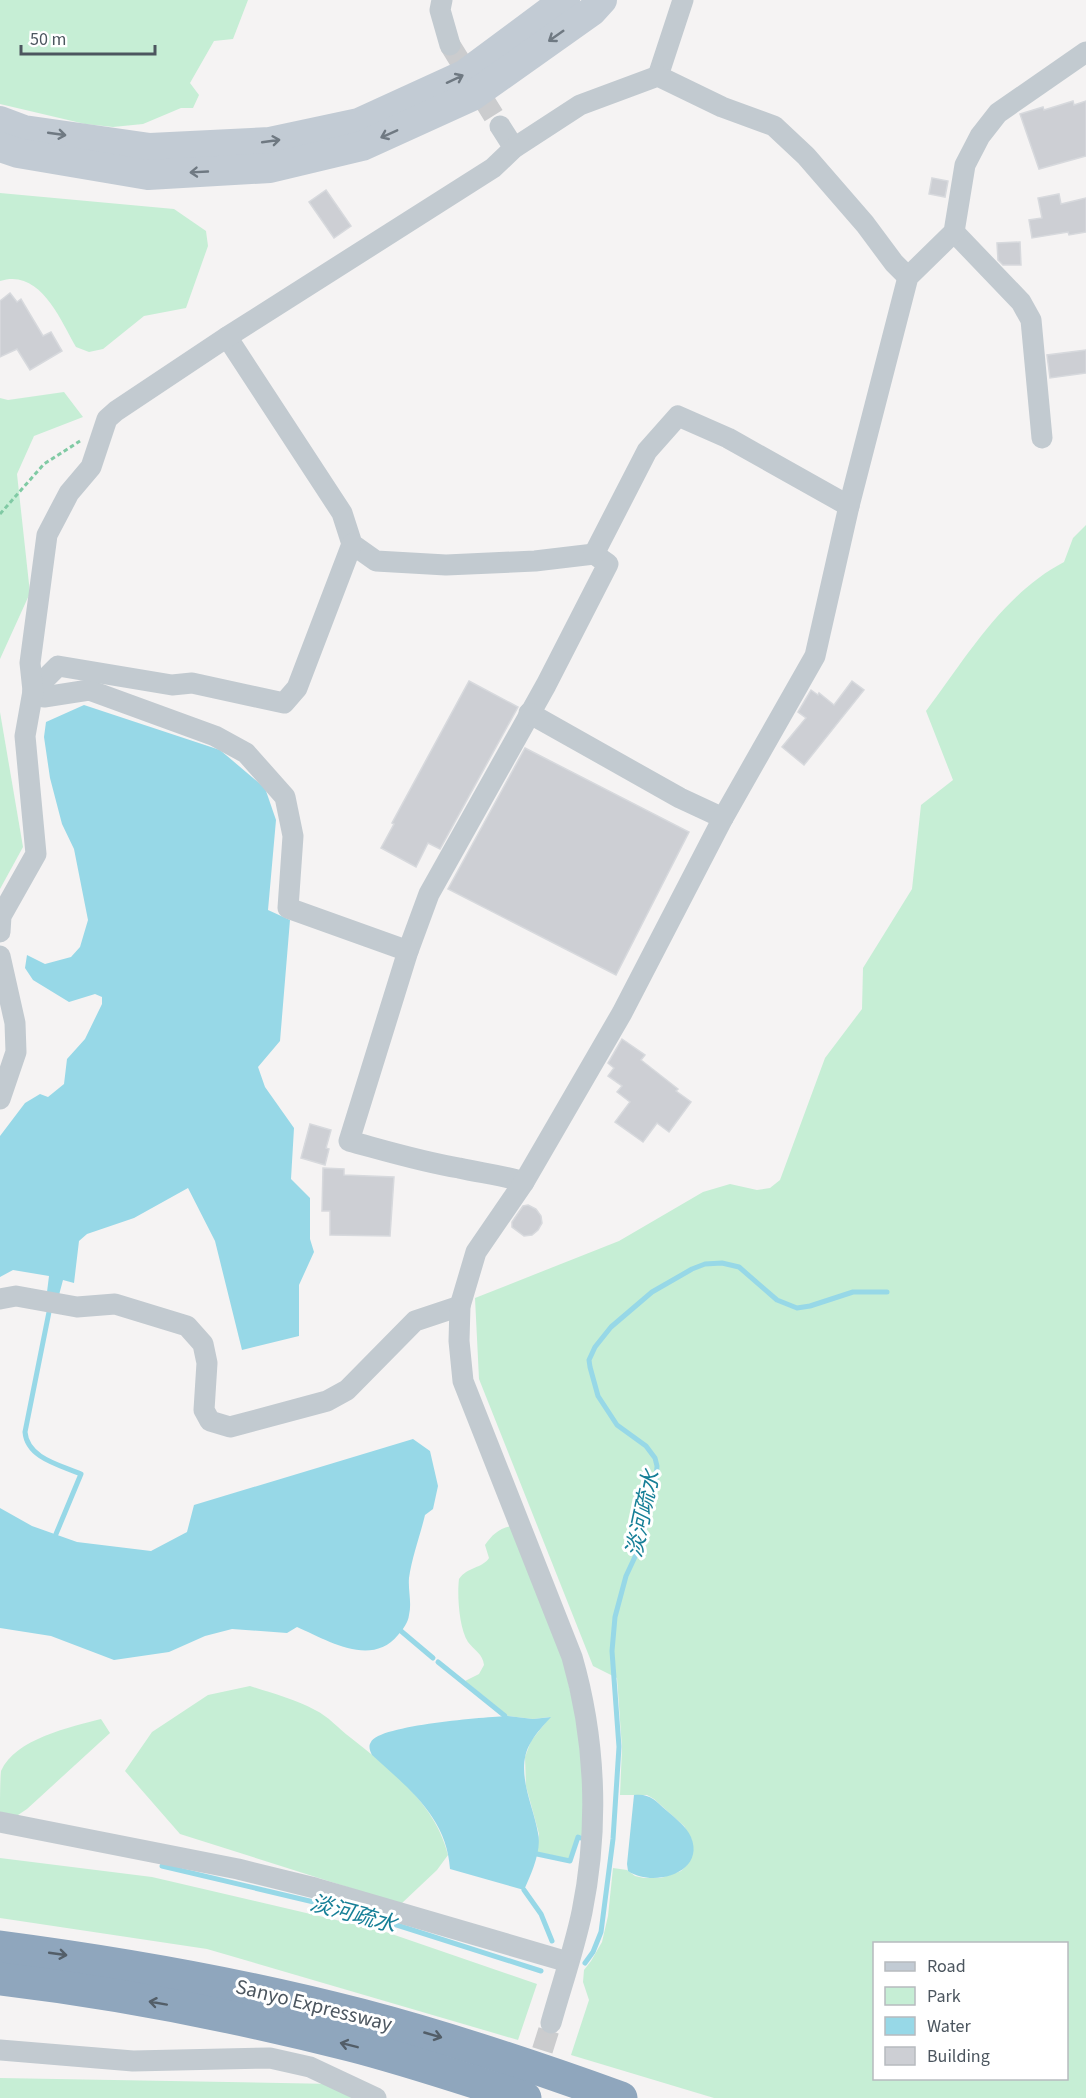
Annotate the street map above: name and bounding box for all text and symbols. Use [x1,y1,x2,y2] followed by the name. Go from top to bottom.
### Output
[21,18,154,56] scale bar
[30,27,66,52] text: 50 m
[549,30,565,42] one-way arrow
[445,72,463,84] one-way arrow
[46,129,66,140] one-way arrow
[380,129,398,140] one-way arrow
[261,136,281,147] one-way arrow
[190,167,210,178] one-way arrow
[618,1466,668,1560] water label: 淡河疏水
[306,1887,402,1941] water label: 淡河疏水
[873,1942,1068,2080] legend
[48,1949,67,1960] one-way arrow
[927,1954,966,1979] text: Road
[233,1971,396,2039] street label: Sanyo Expressway
[927,1984,961,2009] text: Park
[149,1997,169,2008] one-way arrow
[927,2014,971,2039] text: Water
[423,2030,442,2041] one-way arrow
[340,2038,359,2050] one-way arrow
[927,2044,990,2069] text: Building

